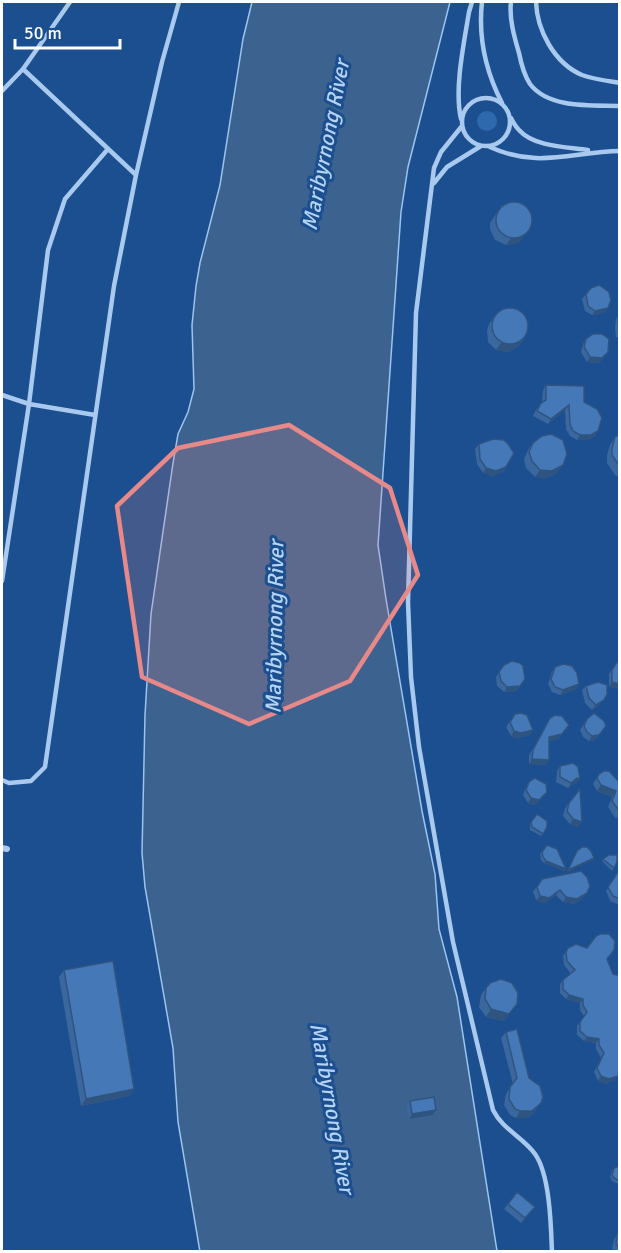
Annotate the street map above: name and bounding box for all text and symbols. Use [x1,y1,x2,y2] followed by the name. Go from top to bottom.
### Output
[15,12,120,50] scale bar
[24,22,62,44] text: 50 m
[296,55,356,233] water label: Maribyrnong River
[259,537,290,714] water label: Maribyrnong River
[304,1021,361,1198] water label: Maribyrnong River

